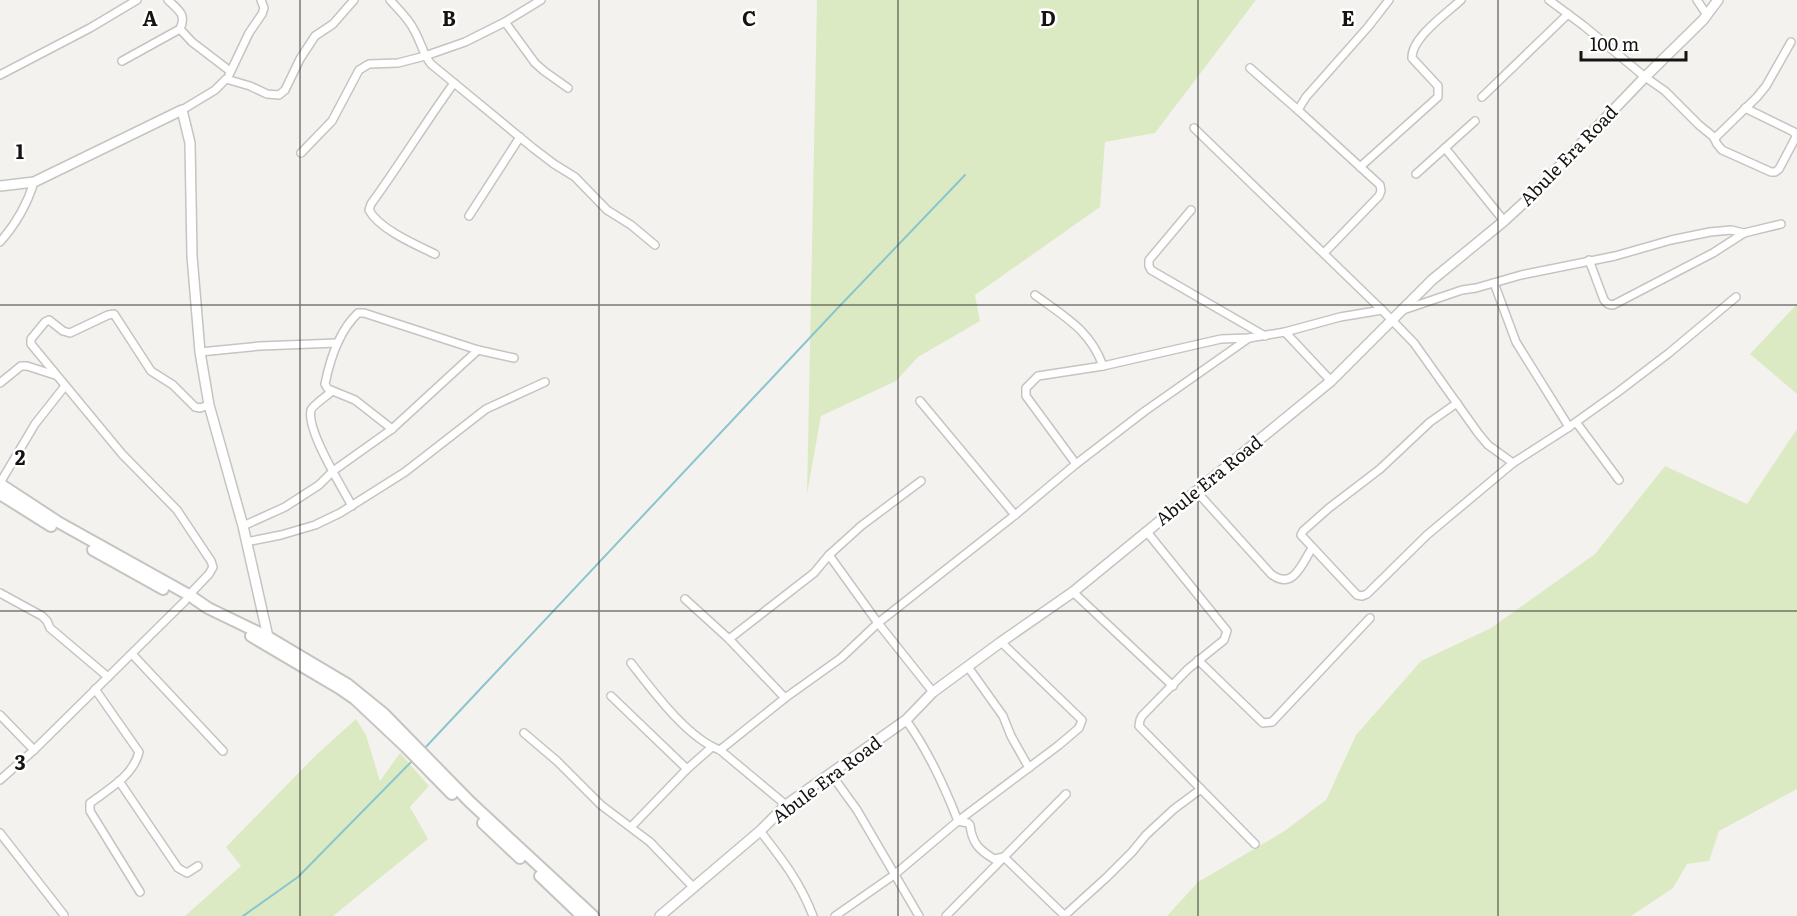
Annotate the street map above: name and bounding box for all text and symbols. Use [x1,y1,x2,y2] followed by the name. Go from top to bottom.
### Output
[142,2,158,32] text: A
[442,2,456,32] text: B
[742,2,756,32] text: C
[1040,2,1056,32] text: D
[1341,2,1355,32] text: E
[1581,24,1686,62] scale bar
[1590,30,1639,57] text: 100 m
[1513,99,1623,211] street label: Abule Era Road
[16,135,24,165] text: 1
[1149,428,1267,532] street label: Abule Era Road
[15,441,26,471] text: 2
[766,729,886,829] street label: Abule Era Road
[14,746,26,776] text: 3

